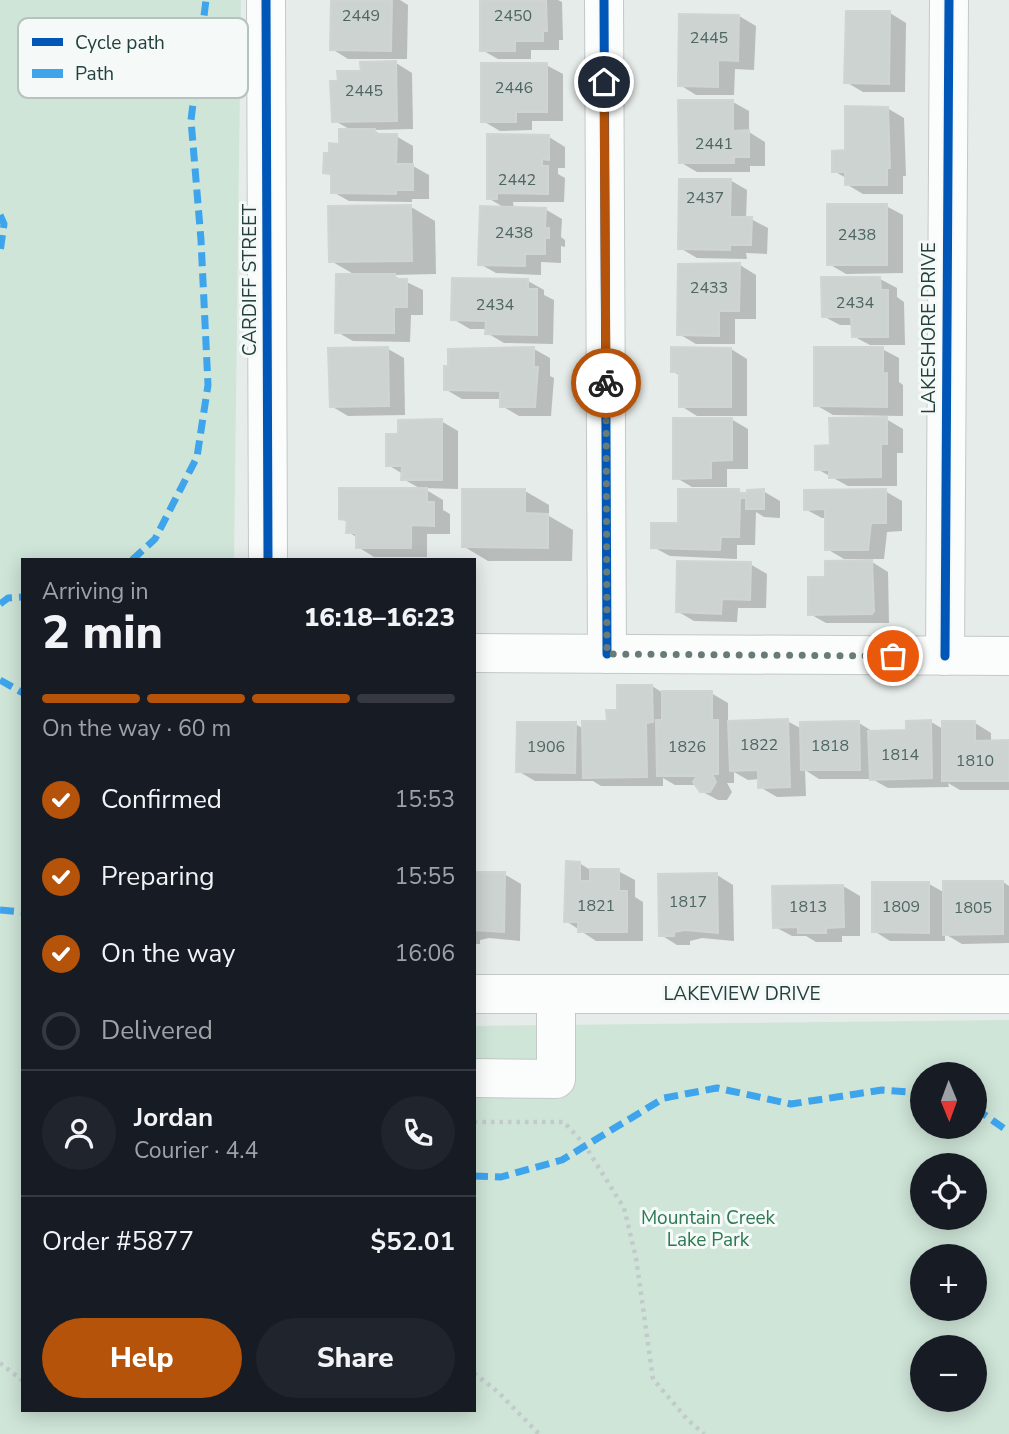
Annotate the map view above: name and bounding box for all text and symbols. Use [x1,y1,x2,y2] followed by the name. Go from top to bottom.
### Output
[342,5,380,27] house number: 2449
[494,5,532,27] house number: 2450
[18,18,248,98] legend
[690,27,728,49] house number: 2445
[75,30,165,56] text: Cycle path
[574,52,634,112] pin
[75,61,114,87] text: Path
[585,63,623,101] icon: home
[495,77,533,99] house number: 2446
[345,80,383,102] house number: 2445
[695,133,733,155] house number: 2441
[498,169,536,191] house number: 2442
[686,187,724,209] house number: 2437
[237,203,263,356] street label: CARDIFF STREET
[495,222,533,244] house number: 2438
[838,224,876,246] house number: 2438
[916,242,942,414] street label: LAKESHORE DRIVE
[690,277,728,299] house number: 2433
[836,292,875,314] house number: 2434
[476,294,515,316] house number: 2434
[571,348,641,418] courier
[587,364,625,402] icon: bike
[42,576,149,607] text: Arriving in
[304,600,455,635] text: 16:18–16:23
[42,601,163,664] text: 2 min
[863,626,923,686] pin
[874,637,912,675] icon: bag
[42,713,231,744] text: On the way · 60 m
[740,734,778,756] house number: 1822
[811,735,849,757] house number: 1818
[527,736,565,758] house number: 1906
[668,736,706,758] house number: 1826
[881,744,920,766] house number: 1814
[956,750,994,772] house number: 1810
[42,781,80,819] icon: check
[101,782,222,817] text: Confirmed
[395,784,455,815] text: 15:53
[42,858,80,896] icon: check
[101,859,214,894] text: Preparing
[395,861,455,892] text: 15:55
[669,891,707,913] house number: 1817
[577,895,615,917] house number: 1821
[789,896,827,918] house number: 1813
[882,896,920,918] house number: 1809
[954,897,992,919] house number: 1805
[42,935,80,973] icon: check
[101,936,235,971] text: On the way
[395,938,455,969] text: 16:06
[663,981,821,1007] street label: LAKEVIEW DRIVE
[101,1013,213,1048] text: Delivered
[910,1062,987,1139] north arrow
[910,1062,987,1412] map controls
[42,1096,116,1170] button: person
[381,1096,455,1170] button: phone
[134,1100,213,1135] text: Jordan
[134,1135,258,1166] text: Courier · 4.4
[910,1153,987,1230] button: locate
[641,1205,776,1253] park label: Mountain Creek Lake Park
[42,1224,194,1259] text: Order #5877
[371,1224,455,1259] text: $52.01
[910,1244,987,1321] button: +
[42,1318,242,1398] button: Help
[256,1318,455,1398] button: Share
[910,1335,987,1412] button: −

